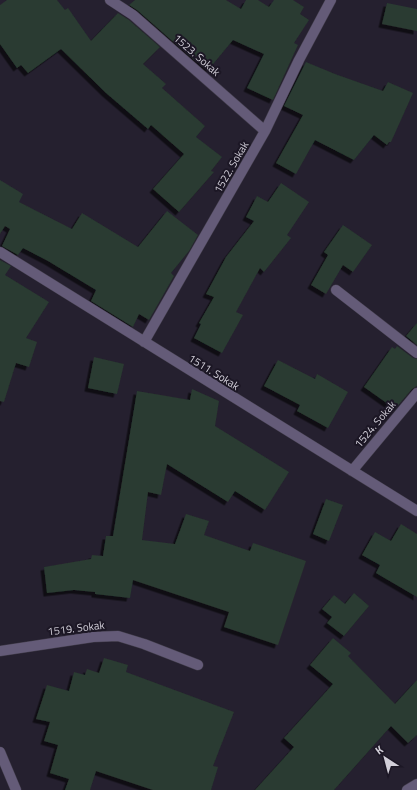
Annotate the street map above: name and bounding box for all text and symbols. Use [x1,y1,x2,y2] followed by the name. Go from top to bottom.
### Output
[170,30,224,80] street label: 1523. Sokak
[210,138,253,196] street label: 1522. Sokak
[185,350,243,394] street label: 1511. Sokak
[350,396,400,451] street label: 1524. Sokak
[47,616,106,639] street label: 1519. Sokak
[365,738,405,778] north arrow
[372,741,387,758] text: K

